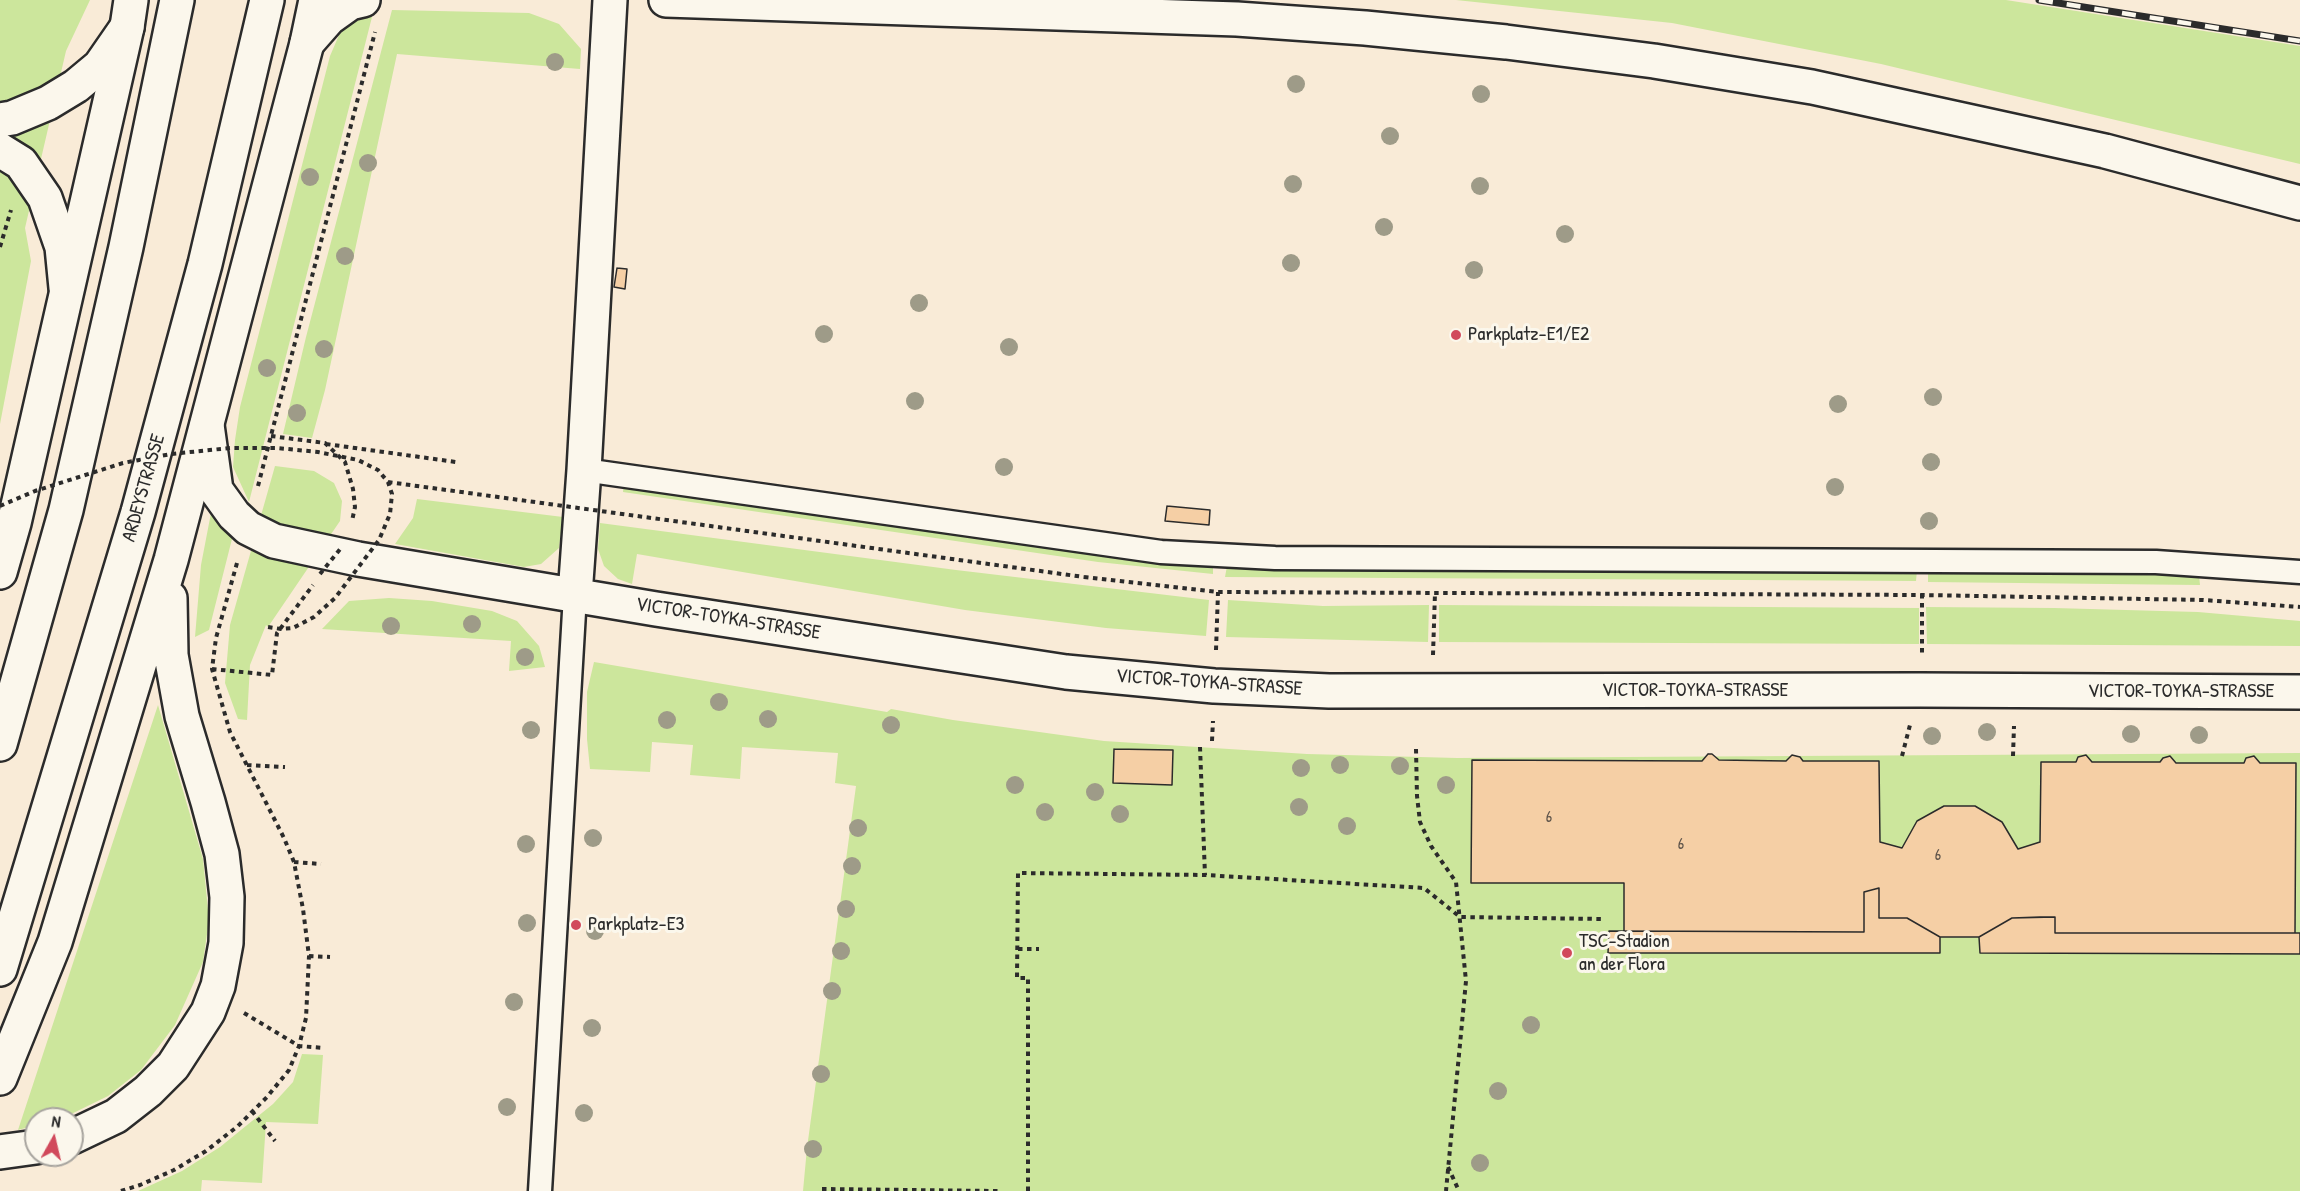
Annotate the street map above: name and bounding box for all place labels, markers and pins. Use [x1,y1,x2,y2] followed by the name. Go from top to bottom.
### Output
[1468,323,1589,347] place label: Parkplatz-E1/E2
[1449,328,1463,342] marker: Parkplatz-E1/E2
[588,913,684,937] place label: Parkplatz-E3
[569,918,583,932] marker: Parkplatz-E3
[1579,930,1670,977] place label: TSC-Stadion an der Flora
[1560,946,1574,960] marker: TSC-Stadion an der Flora

